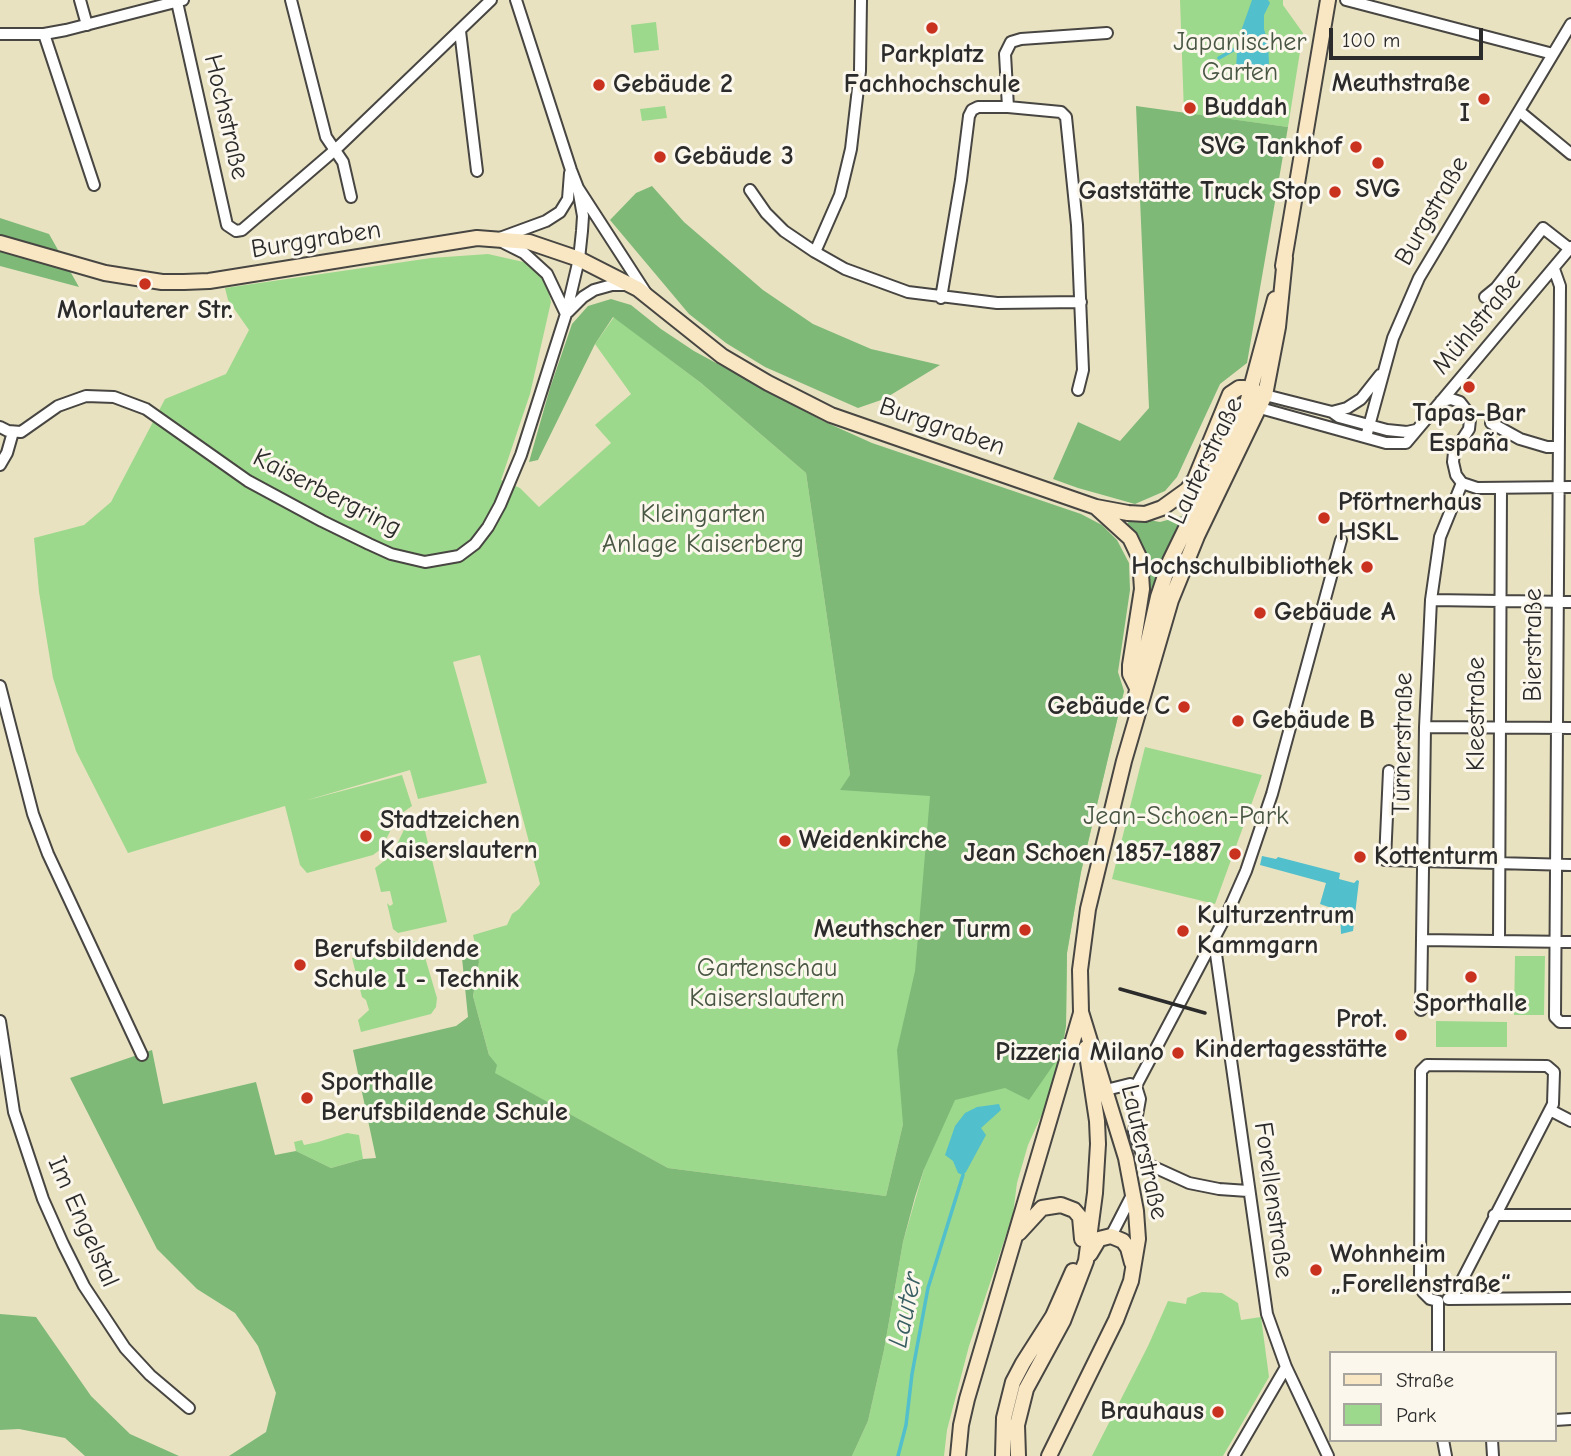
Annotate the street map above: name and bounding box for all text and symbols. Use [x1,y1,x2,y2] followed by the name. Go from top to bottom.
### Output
[1333,14,1487,58] scale bar
[924,20,940,36] marker: Parkplatz Fachhochschule
[1173,27,1307,88] park label: Japanischer Garten
[1342,28,1400,52] text: 100 m
[844,39,1020,100] place label: Parkplatz Fachhochschule
[196,52,256,182] street label: Hochstraße
[1332,68,1470,130] place label: Meuthstraße I
[613,69,733,101] place label: Gebäude 2
[591,77,607,93] marker: Gebäude 2
[1476,91,1492,107] marker: Meuthstraße I
[1204,92,1287,124] place label: Buddah
[1182,100,1198,116] marker: Buddah
[1200,131,1342,163] place label: SVG Tankhof
[1348,139,1364,155] marker: SVG Tankhof
[674,141,794,173] place label: Gebäude 3
[652,149,668,165] marker: Gebäude 3
[1388,151,1476,271] street label: Burgstraße
[1370,155,1386,171] marker: SVG
[1355,174,1401,206] place label: SVG
[1078,176,1321,208] place label: Gaststätte Truck Stop
[1327,184,1343,200] marker: Gaststätte Truck Stop
[249,214,383,266] street label: Burggraben
[1426,267,1528,381] street label: Mühlstraße
[137,276,153,292] marker: Morlauterer Str.
[57,295,233,327] place label: Morlauterer Str.
[1461,379,1477,395] marker: Tapas-Bar España
[875,391,1009,463] street label: Burggraben
[1162,392,1250,530] street label: Lauterstraße
[1413,398,1525,460] place label: Tapas-Bar España
[247,442,407,544] street label: Kaiserbergring
[1338,487,1481,548] place label: Pförtnerhaus HSKL
[602,499,804,560] park label: Kleingarten Anlage Kaiserberg
[1316,510,1332,526] marker: Pförtnerhaus HSKL
[1131,551,1353,583] place label: Hochschulbibliothek
[1359,559,1375,575] marker: Hochschulbibliothek
[1518,588,1550,702] street label: Bierstraße
[1274,597,1395,629] place label: Gebäude A
[1252,605,1268,621] marker: Gebäude A
[1461,657,1493,771] street label: Kleestraße
[1386,672,1420,816] street label: Turnerstraße
[1047,691,1170,723] place label: Gebäude C
[1176,699,1192,715] marker: Gebäude C
[1252,705,1375,737] place label: Gebäude B
[1230,713,1246,729] marker: Gebäude B
[1083,801,1289,833] park label: Jean-Schoen-Park
[380,805,538,866] place label: Stadtzeichen Kaiserslautern
[799,825,947,857] place label: Weidenkirche
[358,828,374,844] marker: Stadtzeichen Kaiserslautern
[777,833,793,849] marker: Weidenkirche
[964,838,1221,870] place label: Jean Schoen 1857-1887
[1374,841,1498,873] place label: Kottenturm
[1227,846,1243,862] marker: Jean Schoen 1857-1887
[1352,849,1368,865] marker: Kottenturm
[1197,900,1354,962] place label: Kulturzentrum Kammgarn
[814,914,1011,946] place label: Meuthscher Turm
[1017,922,1033,938] marker: Meuthscher Turm
[1175,923,1191,939] marker: Kulturzentrum Kammgarn
[314,934,519,996] place label: Berufsbildende Schule I - Technik
[689,953,845,1014] park label: Gartenschau Kaiserslautern
[292,957,308,973] marker: Berufsbildende Schule I - Technik
[1463,969,1479,985] marker: Sporthalle
[1415,988,1527,1020] place label: Sporthalle
[1195,1004,1387,1066] place label: Prot. Kindertagesstätte
[1393,1027,1409,1043] marker: Prot. Kindertagesstätte
[995,1037,1164,1069] place label: Pizzeria Milano
[1170,1045,1186,1061] marker: Pizzeria Milano
[321,1067,568,1128] place label: Sporthalle Berufsbildende Schule
[1113,1082,1175,1222] street label: Lauterstraße
[299,1090,315,1106] marker: Sporthalle Berufsbildende Schule
[1247,1120,1299,1280] street label: Forellenstraße
[40,1152,126,1292] street label: Im Engelstal
[1330,1239,1510,1300] place label: Wohnheim „Forellenstraße“
[1308,1262,1324,1278] marker: Wohnheim „Forellenstraße“
[882,1269,930,1351] water label: Lauter
[1330,1351,1557,1442] legend
[1396,1368,1454,1392] text: Straße
[1100,1396,1204,1428] place label: Brauhaus
[1396,1403,1436,1427] text: Park
[1210,1404,1226,1420] marker: Brauhaus

